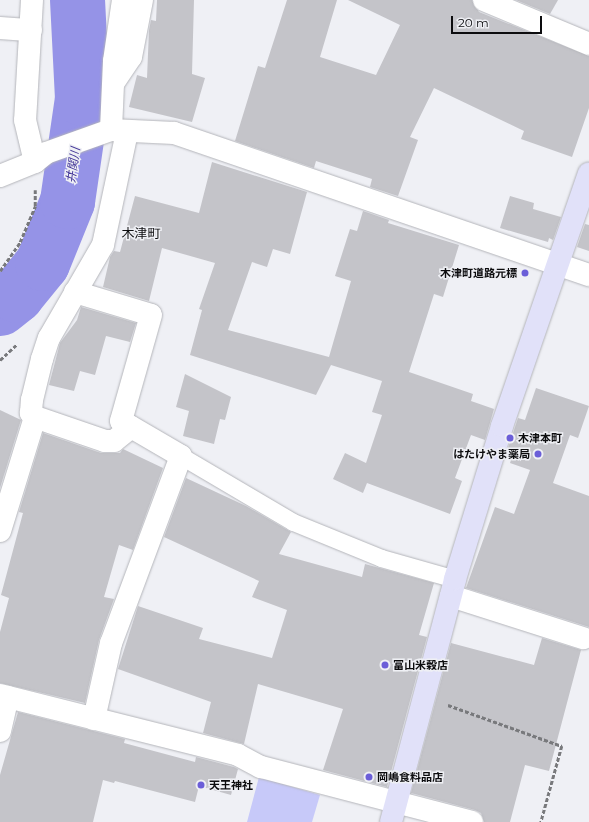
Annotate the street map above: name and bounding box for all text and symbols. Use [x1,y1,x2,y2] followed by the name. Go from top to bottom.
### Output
[453,8,544,34] scale bar
[458,15,489,30] text: 20 m
[63,146,83,184] water label: 井関川
[122,225,160,241] district label: 木津町
[440,266,517,280] place label: 木津町道路元標
[520,268,530,278] marker: 木津町道路元標
[518,431,562,445] place label: 木津本町
[505,433,515,443] marker: 木津本町
[453,447,530,461] place label: はたけやま薬局
[533,449,543,459] marker: はたけやま薬局
[393,658,448,672] place label: 冨山米穀店
[380,660,390,670] marker: 冨山米穀店
[377,770,443,784] place label: 岡嶋食料品店
[364,772,374,782] marker: 岡嶋食料品店
[209,778,253,792] place label: 天王神社
[196,780,206,790] marker: 天王神社

